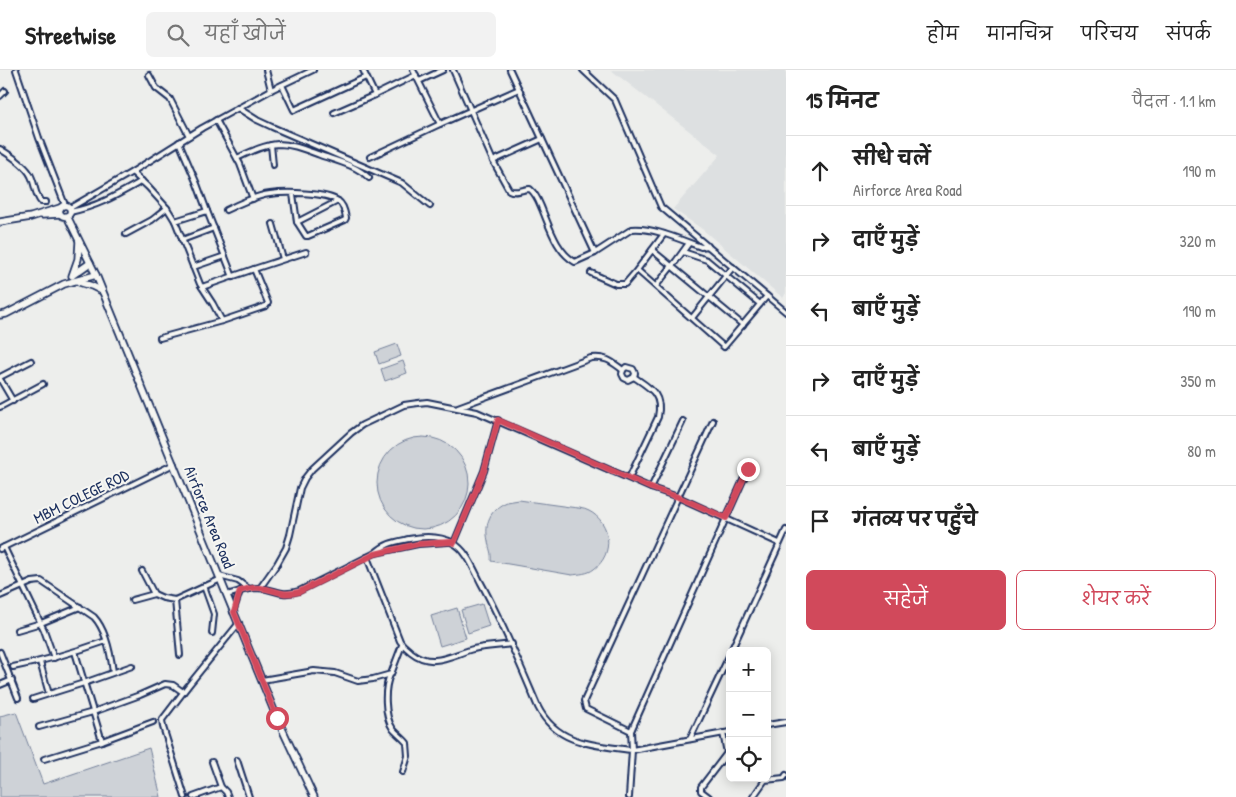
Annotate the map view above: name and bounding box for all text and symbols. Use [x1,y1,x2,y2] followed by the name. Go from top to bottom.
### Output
[146,12,496,57] search box
[25,19,116,51] text: Streetwise
[204,20,285,46] text: यहाँ खोजें
[164,21,192,49] icon: search
[927,21,959,46] text: होम
[987,21,1053,46] text: मानचित्र
[1081,21,1138,46] text: परिचय
[1166,21,1211,46] text: संपर्क
[806,86,878,115] text: 15 मिनट
[1132,90,1216,112] text: पैदल · 1.1 km
[853,145,930,171] text: सीधे चलें
[806,157,834,185] icon: ahead
[1183,160,1216,182] text: 190 m
[853,179,962,201] text: Airforce Area Road
[853,226,919,252] text: दाएँ मुड़ें
[806,227,834,255] icon: right
[1180,230,1216,252] text: 320 m
[853,296,919,322] text: बाएँ मुड़ें
[806,297,834,325] icon: left
[1183,300,1216,322] text: 190 m
[853,366,919,392] text: दाएँ मुड़ें
[806,367,834,395] icon: right
[1180,370,1216,392] text: 350 m
[853,436,919,462] text: बाएँ मुड़ें
[806,437,834,465] icon: left
[1187,440,1216,462] text: 80 m
[737,458,760,481] route end
[179,462,241,572] street label: Airforce Area Road
[30,463,133,529] street label: MBM COLEGE ROD
[853,506,977,532] text: गंतव्य पर पहुँचे
[806,507,834,535] icon: arrive
[806,570,1006,630] button: सहेजें
[1016,570,1216,630] button: शेयर करें
[726,647,771,782] map controls
[726,647,771,692] button: +
[726,692,771,737] button: −
[266,707,289,730] route start
[726,737,771,782] button: locate

